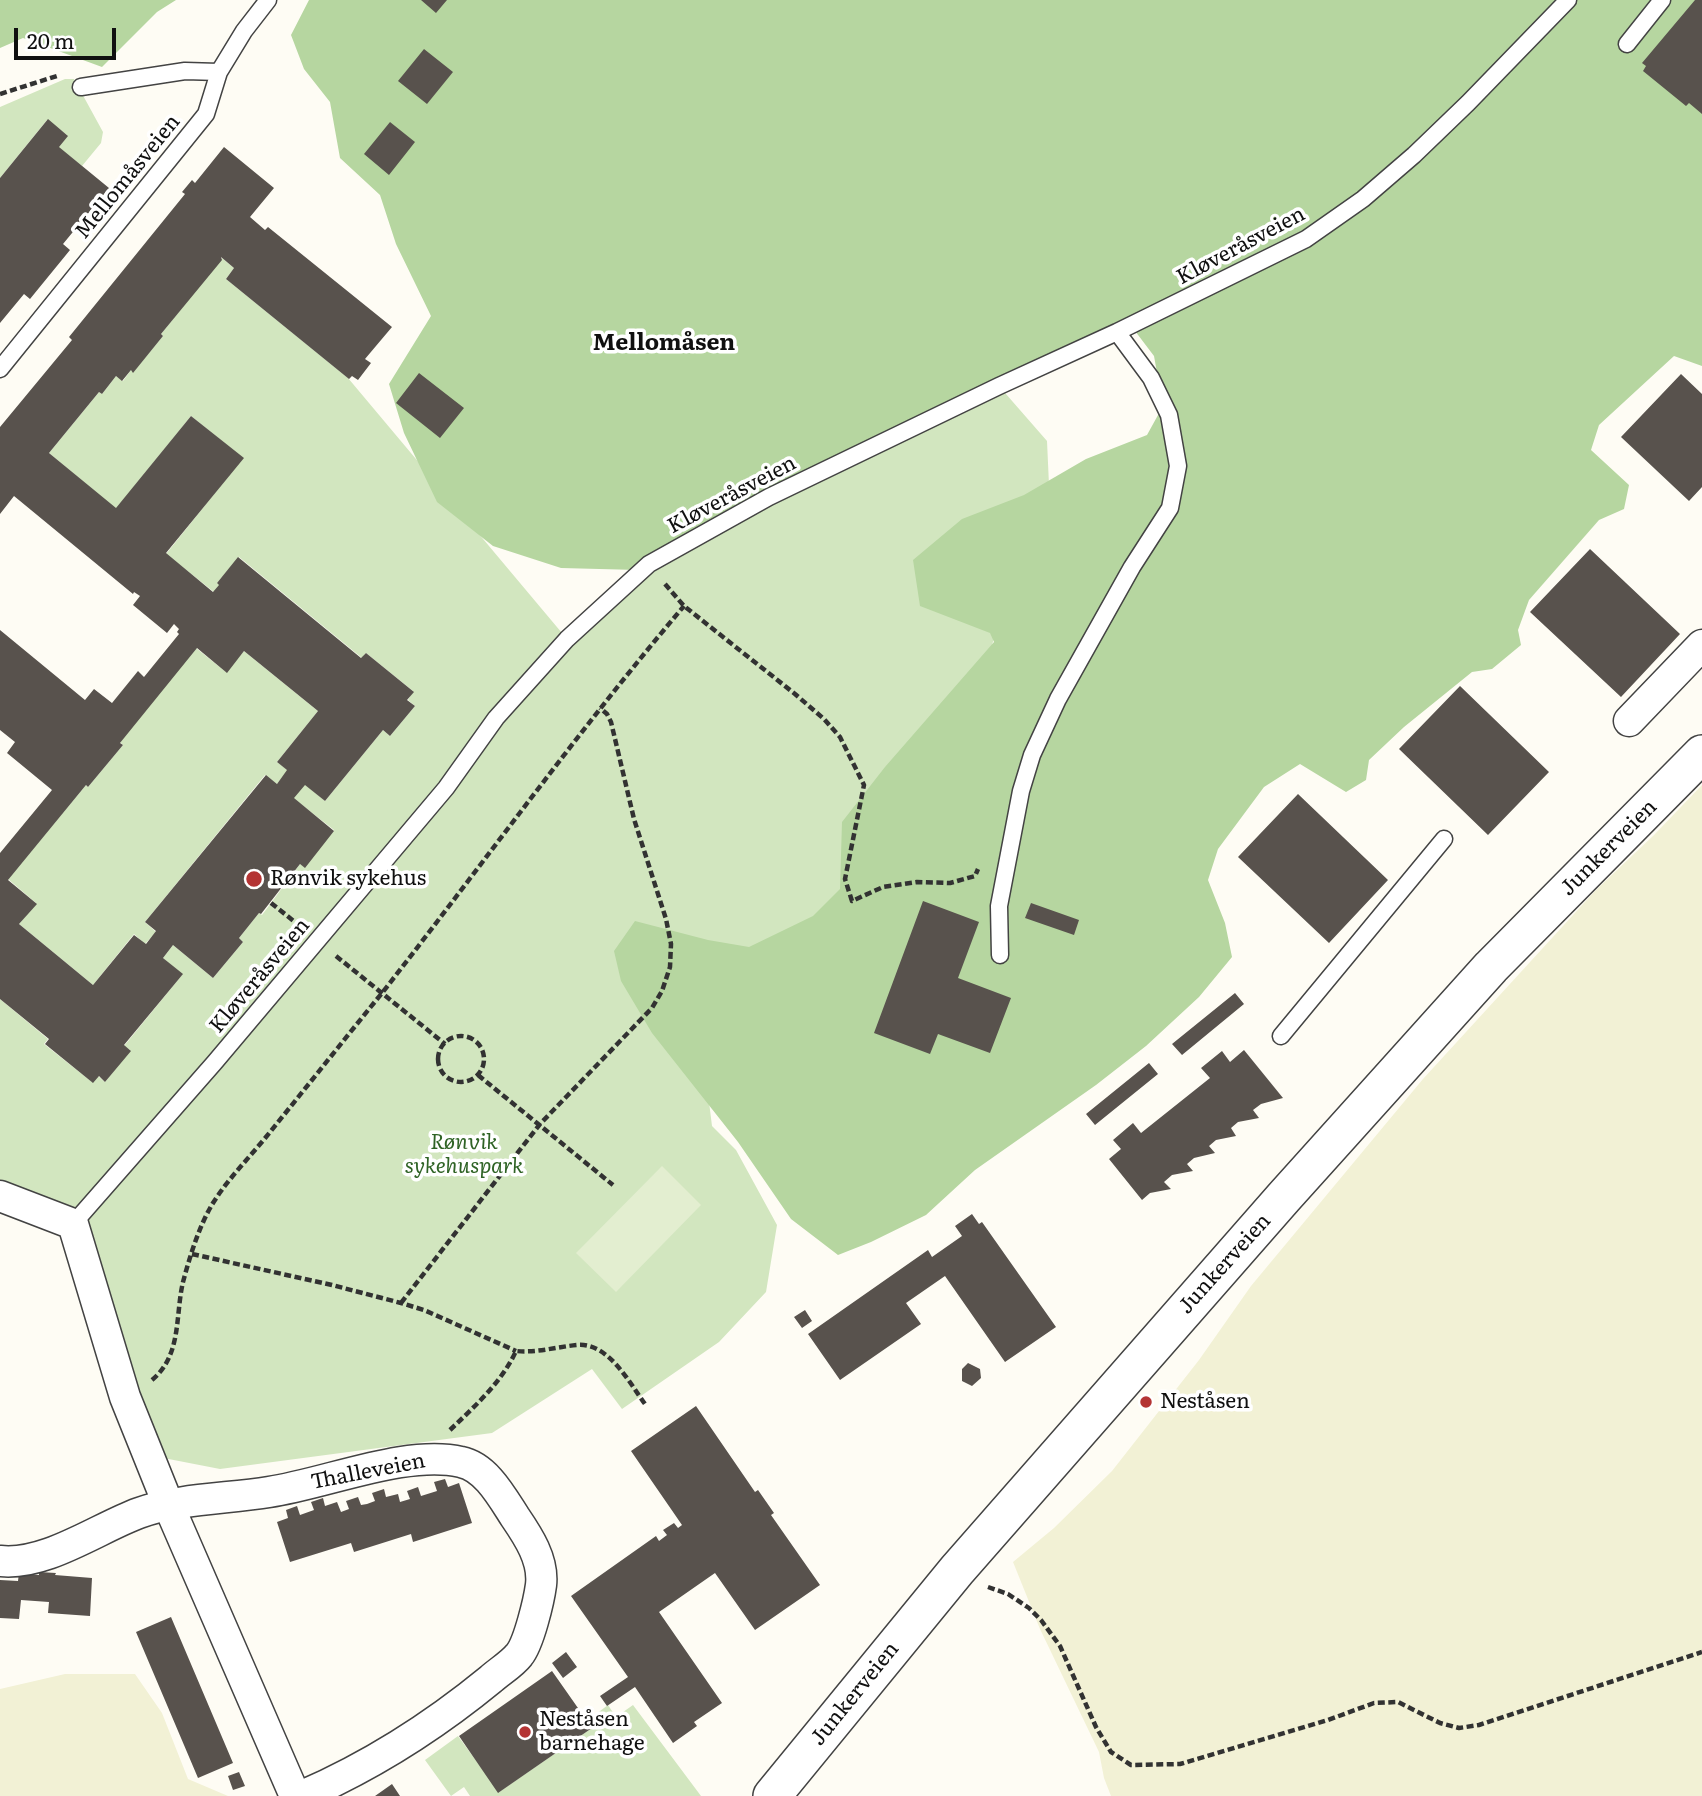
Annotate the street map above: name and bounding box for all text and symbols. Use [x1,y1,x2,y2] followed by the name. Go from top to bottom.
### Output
[18,14,119,58] scale bar
[27,24,74,55] text: 20 m
[70,110,186,244] street label: Mellomåsveien
[1172,202,1310,290] street label: Kløveråsveien
[593,329,735,357] district label: Mellomåsen
[663,451,801,539] street label: Kløveråsveien
[1556,795,1662,901] street label: Junkerveien
[270,866,426,892] place label: Rønvik sykehus
[244,869,264,889] marker: Rønvik sykehus
[205,914,315,1038] street label: Kløveråsveien
[405,1130,523,1180] park label: Rønvik sykehuspark
[1174,1209,1276,1319] street label: Junkerveien
[1160,1389,1250,1415] place label: Neståsen
[1138,1394,1154,1410] marker: Neståsen
[309,1449,427,1495] street label: Thalleveien
[806,1637,904,1751] street label: Junkerveien
[539,1707,645,1757] place label: Neståsen barnehage
[517,1724,533,1740] marker: Neståsen barnehage

